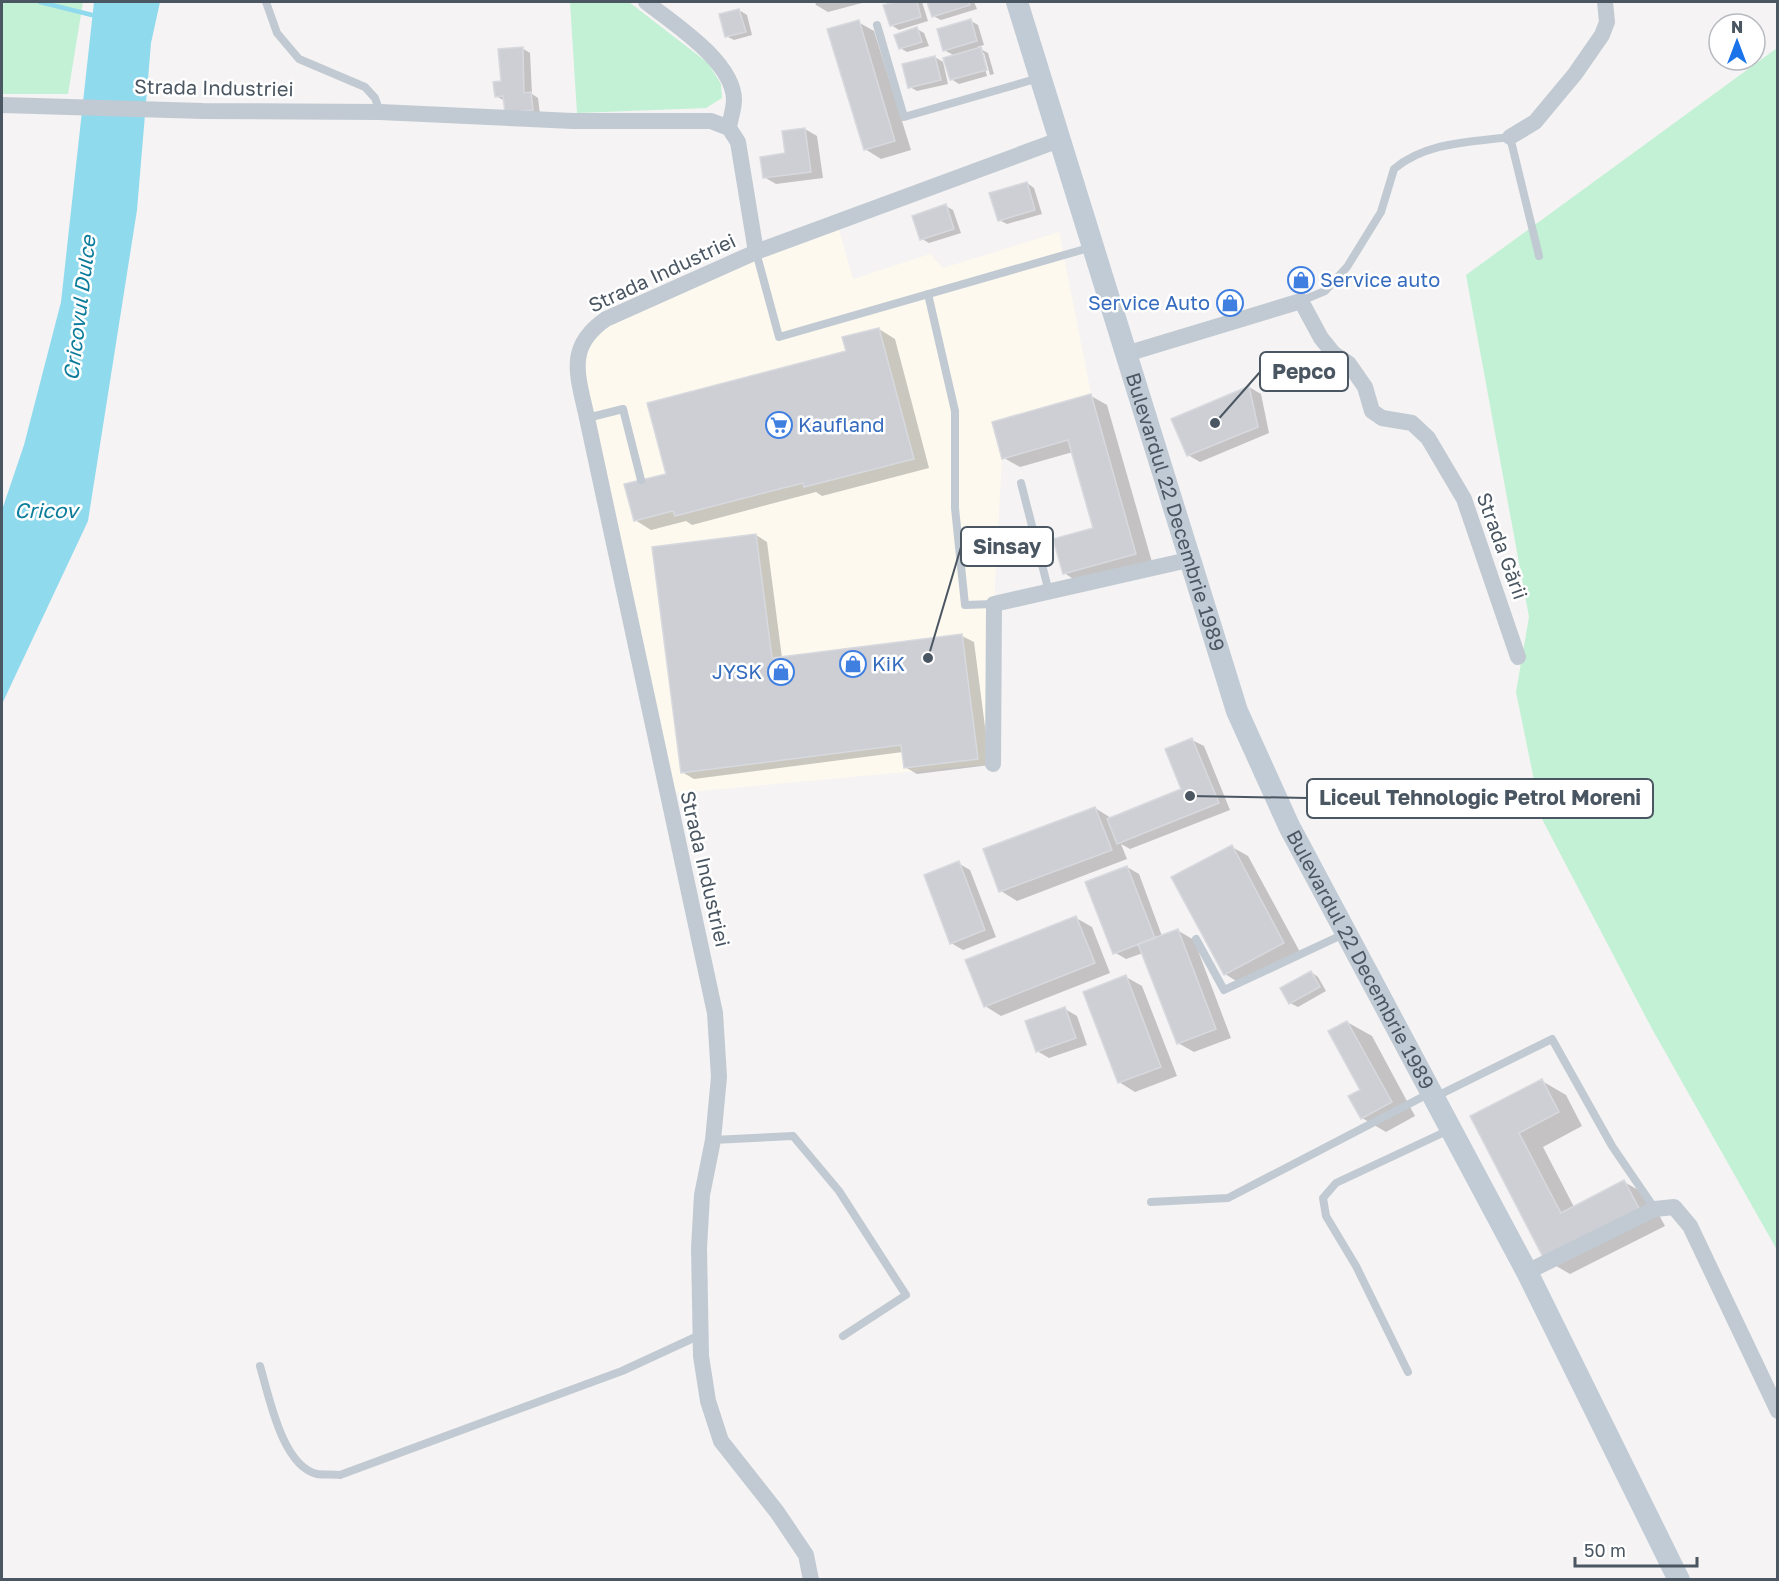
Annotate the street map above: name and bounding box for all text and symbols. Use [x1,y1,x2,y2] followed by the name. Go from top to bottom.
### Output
[1707,12,1767,72] north arrow
[1731,17,1743,37] text: N
[134,74,294,100] street label: Strada Industriei
[584,227,739,317] street label: Strada Industriei
[57,232,101,382] water label: Cricovul Dulce
[1286,265,1316,295] shop icon: Service auto
[1320,267,1440,291] place label: Service auto
[1215,288,1245,318] shop icon: Service Auto
[1088,290,1210,314] place label: Service Auto
[1260,352,1348,391] callout: Pepco
[1272,358,1336,384] text: Pepco
[1122,369,1231,654] street label: Bulevardul 22 Decembrie 1989
[764,410,794,440] supermarket icon: Kaufland
[798,412,885,436] place label: Kaufland
[1473,489,1533,602] street label: Strada Gării
[14,497,81,523] water label: Cricov
[961,527,1053,566] callout: Sinsay
[973,533,1042,559] text: Sinsay
[838,649,868,679] shop icon: KiK
[872,651,905,675] place label: KiK
[766,657,796,687] shop icon: JYSK
[712,659,762,683] place label: JYSK
[1307,779,1653,818] callout: Liceul Tehnologic Petrol Moreni
[1319,784,1641,810] text: Liceul Tehnologic Petrol Moreni
[676,788,736,949] street label: Strada Industriei
[1282,825,1440,1093] street label: Bulevardul 22 Decembrie 1989
[1575,1530,1696,1568] scale bar
[1584,1539,1626,1561] text: 50 m

